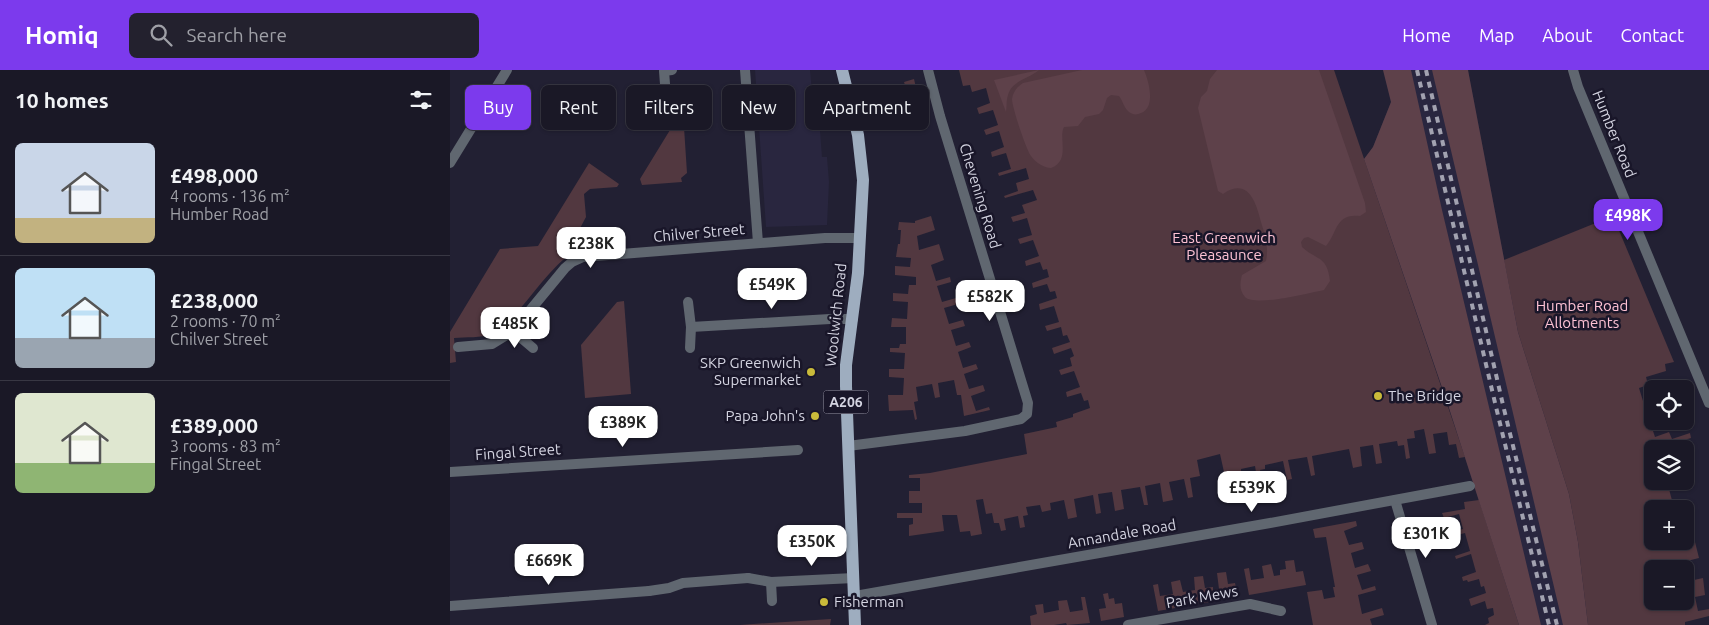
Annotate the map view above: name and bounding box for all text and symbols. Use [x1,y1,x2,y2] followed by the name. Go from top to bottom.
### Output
[129,13,479,58] search box
[147,21,175,49] icon: search
[25,22,99,49] text: Homiq
[187,24,287,46] text: Search here
[1402,25,1451,45] text: Home
[1479,25,1514,45] text: Map
[1542,25,1592,45] text: About
[1620,25,1684,45] text: Contact
[465,85,531,130] chip: Buy
[541,85,616,130] chip: Rent
[626,85,712,130] chip: Filters
[722,85,795,130] chip: New
[805,85,929,130] chip: Apartment
[407,86,435,114] icon: filters
[15,88,109,112] text: 10 homes
[1589,88,1640,180] street label: Humber Road
[956,141,1005,250] street label: Chevening Road
[55,163,115,223] icon: home
[170,163,258,187] text: £498,000
[170,187,290,205] text: 4 rooms · 136 m²
[1593,198,1663,241] pin: £498K
[170,205,269,223] text: Humber Road
[1605,206,1651,224] text: £498K
[652,220,746,245] street label: Chilver Street
[556,226,626,269] pin: £238K
[1172,229,1276,263] park label: East Greenwich Pleasaunce
[568,234,614,252] text: £238K
[822,262,849,368] street label: Woolwich Road
[737,268,807,310] pin: £549K
[749,275,795,293] text: £549K
[955,280,1025,322] pin: £582K
[967,287,1013,305] text: £582K
[55,288,115,348] icon: home
[170,288,258,312] text: £238,000
[1536,297,1628,331] park label: Humber Road Allotments
[480,306,550,349] pin: £485K
[170,312,281,330] text: 2 rooms · 70 m²
[492,314,538,332] text: £485K
[170,330,268,348] text: Chilver Street
[700,354,801,388] place label: SKP Greenwich Supermarket
[805,366,817,378] marker: SKP Greenwich Supermarket
[1644,380,1694,610] map controls
[1644,380,1694,430] button: locate
[1388,387,1461,404] place label: The Bridge
[1372,390,1384,402] marker: The Bridge
[824,391,868,414] road number: A206
[588,406,658,448] pin: £389K
[725,407,805,424] place label: Papa John's
[809,410,821,422] marker: Papa John's
[55,413,115,473] icon: home
[170,413,258,437] text: £389,000
[600,413,646,431] text: £389K
[170,437,281,455] text: 3 rooms · 83 m²
[475,440,561,463] street label: Fingal Street
[1644,440,1694,490] button: layers
[170,455,261,473] text: Fingal Street
[1217,470,1287,513] pin: £539K
[1229,478,1275,496] text: £539K
[1644,500,1694,550] button: +
[1066,516,1177,551] street label: Annandale Road
[1391,516,1461,559] pin: £301K
[777,524,847,567] pin: £350K
[1403,524,1449,542] text: £301K
[789,532,835,550] text: £350K
[514,544,584,586] pin: £669K
[526,551,572,569] text: £669K
[1644,560,1694,610] button: −
[1165,582,1239,611] street label: Park Mews
[834,593,904,610] place label: Fisherman
[818,596,830,608] marker: Fisherman

